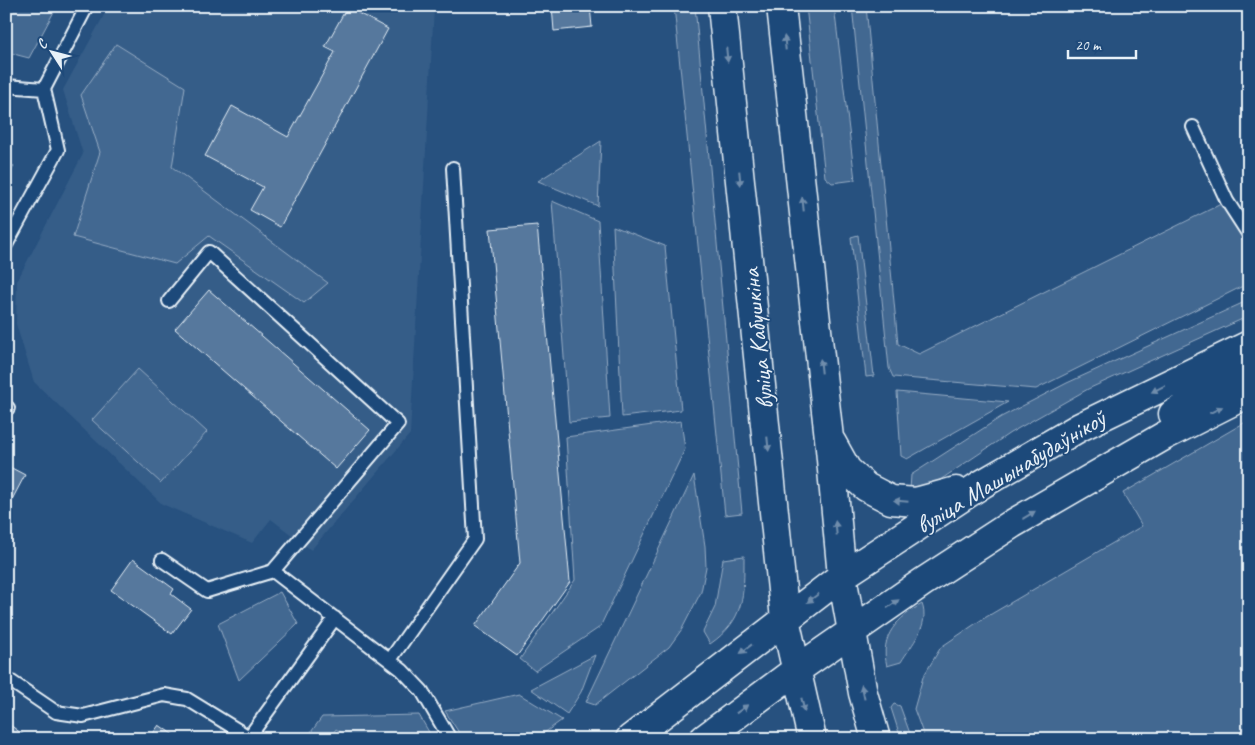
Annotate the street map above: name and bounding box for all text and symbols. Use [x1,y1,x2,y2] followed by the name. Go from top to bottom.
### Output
[28,28,78,78] north arrow
[1068,28,1135,60] scale bar
[33,35,52,52] text: С
[781,35,789,51] one-way arrow
[1075,36,1102,55] text: 20 m
[723,47,731,63] one-way arrow
[736,170,744,186] one-way arrow
[799,196,807,212] one-way arrow
[734,265,781,411] street label: вуліца Кабушкіна
[817,358,825,374] one-way arrow
[1150,385,1165,393] one-way arrow
[910,402,1113,541] street label: вуліца Машынабудаўнікоў
[1209,406,1224,414] one-way arrow
[764,436,772,452] one-way arrow
[892,497,908,505] one-way arrow
[1022,510,1035,519] one-way arrow
[832,519,840,535] one-way arrow
[807,592,820,603] one-way arrow
[886,599,900,609] one-way arrow
[740,644,753,655] one-way arrow
[859,684,867,699] one-way arrow
[799,697,807,713] one-way arrow
[735,704,749,714] one-way arrow

